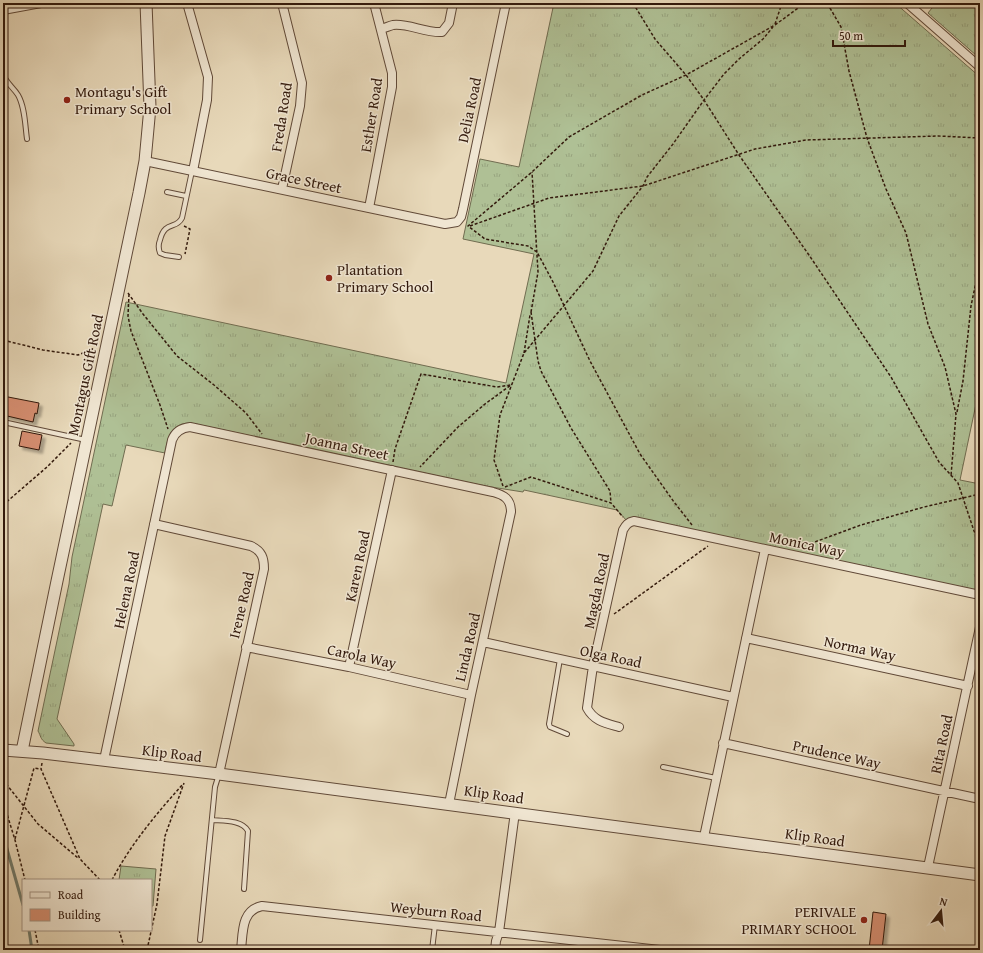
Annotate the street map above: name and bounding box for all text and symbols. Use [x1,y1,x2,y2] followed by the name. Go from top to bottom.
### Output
[833,22,905,48] scale bar
[839,27,863,44] text: 50 m
[452,75,486,145] street label: Delia Road
[355,76,387,154] street label: Esther Road
[75,81,171,119] place label: Montagu's Gift Primary School
[265,81,297,153] street label: Freda Road
[62,95,72,105] marker: Montagu's Gift Primary School
[264,162,344,198] street label: Grace Street
[337,259,433,297] place label: Plantation Primary School
[324,273,334,283] marker: Plantation Primary School
[62,312,108,438] street label: Montagus Gift Road
[301,427,391,465] street label: Joanna Street
[767,526,847,562] street label: Monica Way
[339,529,375,603] street label: Karen Road
[108,549,144,631] street label: Helena Road
[578,551,614,631] street label: Magda Road
[223,570,259,640] street label: Irene Road
[449,611,485,683] street label: Linda Road
[822,630,898,666] street label: Norma Way
[325,638,399,674] street label: Carola Way
[578,639,644,673] street label: Olga Road
[925,713,957,775] street label: Rita Road
[791,734,883,774] street label: Prudence Way
[141,739,203,767] street label: Klip Road
[463,779,525,809] street label: Klip Road
[784,822,846,852] street label: Klip Road
[22,879,152,931] legend
[58,886,84,903] text: Road
[921,891,961,931] north arrow
[938,893,950,910] text: N
[389,896,483,926] street label: Weyburn Road
[741,901,857,939] place label: PERIVALE PRIMARY SCHOOL
[58,906,101,923] text: Building
[859,915,869,925] marker: PERIVALE PRIMARY SCHOOL

